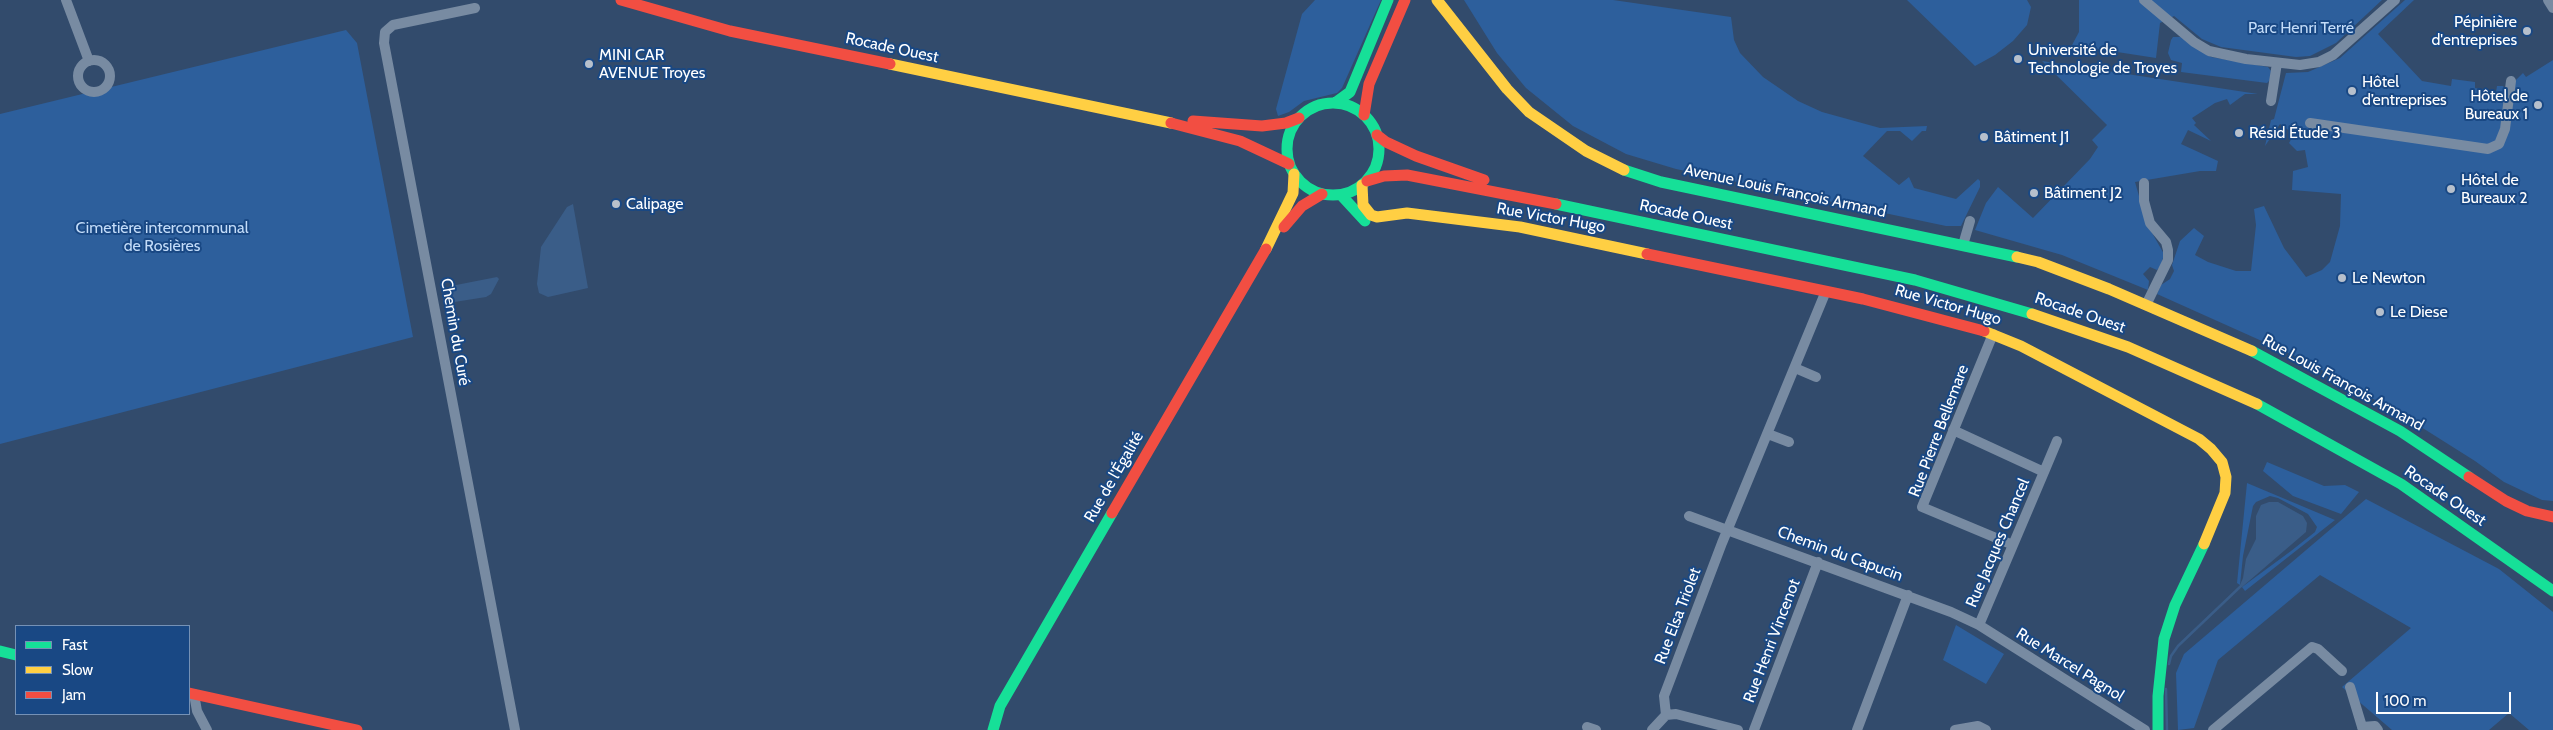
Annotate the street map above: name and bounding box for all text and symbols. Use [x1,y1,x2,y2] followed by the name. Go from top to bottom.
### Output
[2431,12,2517,50] place label: Pépinière d'entreprises
[2248,18,2354,38] park label: Parc Henri Terré
[2521,25,2533,37] marker: Pépinière d'entreprises
[844,29,940,67] street label: Rocade Ouest
[2028,40,2177,78] place label: Université de Technologie de Troyes
[599,45,705,83] place label: MINI CAR AVENUE Troyes
[2012,53,2024,65] marker: Université de Technologie de Troyes
[583,58,595,70] marker: MINI CAR AVENUE Troyes
[2362,72,2447,110] place label: Hôtel d’entreprises
[2346,85,2358,97] marker: Hôtel d’entreprises
[2465,86,2528,124] place label: Hôtel de Bureaux 1
[2532,99,2544,111] marker: Hôtel de Bureaux 1
[2249,123,2341,143] place label: Résid Étude 3
[1994,127,2069,147] place label: Bâtiment J1
[2233,127,2245,139] marker: Résid Étude 3
[1978,131,1990,143] marker: Bâtiment J1
[1682,160,1888,222] street label: Avenue Louis François Armand
[2461,170,2528,208] place label: Hôtel de Bureaux 2
[2044,183,2122,203] place label: Bâtiment J2
[2445,183,2457,195] marker: Hôtel de Bureaux 2
[2028,187,2040,199] marker: Bâtiment J2
[626,194,683,214] place label: Calipage
[1638,196,1734,234] street label: Rocade Ouest
[610,198,622,210] marker: Calipage
[1495,199,1607,237] street label: Rue Victor Hugo
[76,218,248,256] park label: Cimetière intercommunal de Rosières
[2352,268,2426,288] place label: Le Newton
[2336,272,2348,284] marker: Le Newton
[436,277,474,387] street label: Chemin du Curé
[1893,281,2003,329] street label: Rue Victor Hugo
[2032,289,2128,337] street label: Rocade Ouest
[2390,302,2448,322] place label: Le Diese
[2374,306,2386,318] marker: Le Diese
[2259,331,2427,435] street label: Rue Louis François Armand
[1905,362,1973,500] street label: Rue Pierre Bellemare
[1080,428,1148,526] street label: Rue de l'Égalité
[2400,462,2490,530] street label: Rocade Ouest
[1962,476,2034,610] street label: Rue Jacques Chancel
[1775,522,1905,586] street label: Chemin du Capucin
[1651,565,1705,667] street label: Rue Elsa Triolet
[1740,576,1804,706] street label: Rue Henri Vincenot
[2012,624,2128,706] street label: Rue Marcel Pagnol
[15,625,190,715] legend
[62,636,87,654] text: Fast
[62,661,93,679] text: Slow
[2378,682,2513,714] scale bar
[62,686,86,704] text: Jam
[2384,692,2426,710] text: 100 m

